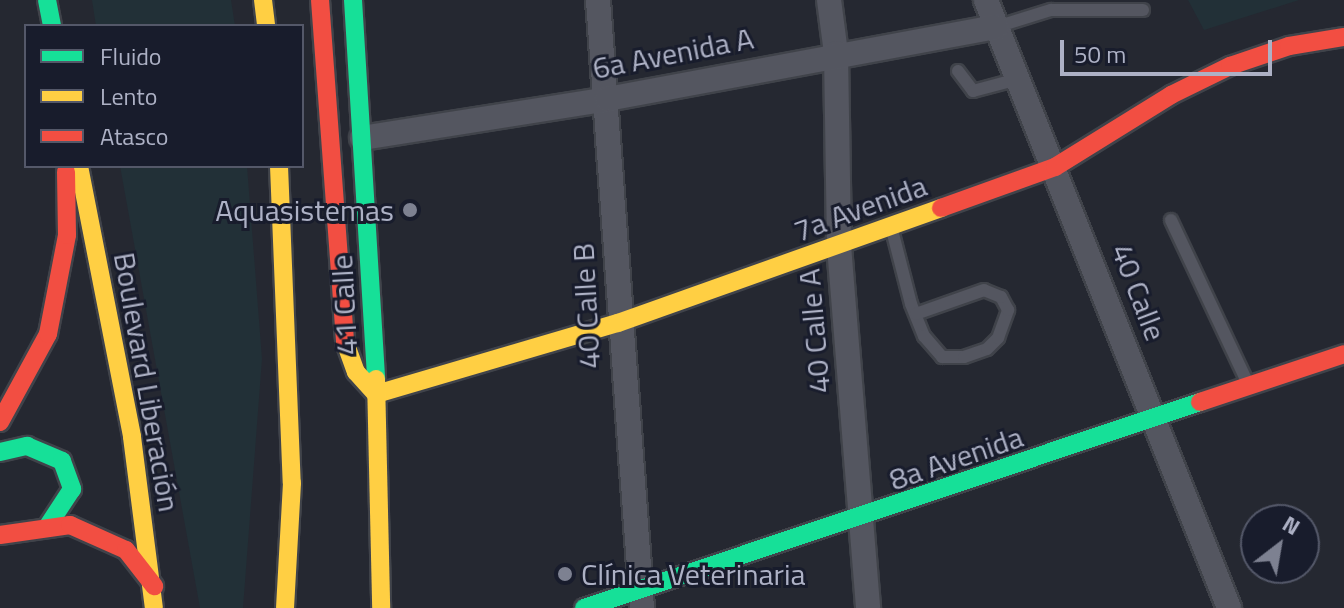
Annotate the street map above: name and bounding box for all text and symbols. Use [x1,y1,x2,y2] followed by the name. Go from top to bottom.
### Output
[589,20,757,86] street label: 6a Avenida A
[24,24,304,168] legend
[1064,24,1276,74] scale bar
[1074,36,1126,72] text: 50 m
[100,38,162,74] text: Fluido
[100,78,157,114] text: Lento
[100,118,169,154] text: Atasco
[789,167,931,249] street label: 7a Avenida
[215,192,394,228] place label: Aquasistemas
[401,201,419,219] marker: Aquasistemas
[1104,239,1174,345] street label: 40 Calle
[565,242,607,370] street label: 40 Calle B
[106,250,188,514] street label: Boulevard Liberación
[323,254,365,356] street label: 41 Calle
[791,267,837,395] street label: 40 Calle A
[885,418,1027,498] street label: 8a Avenida
[1240,504,1320,584] north arrow
[1276,507,1307,544] text: N
[581,556,806,592] place label: Clínica Veterinaria
[556,565,574,583] marker: Clínica Veterinaria

